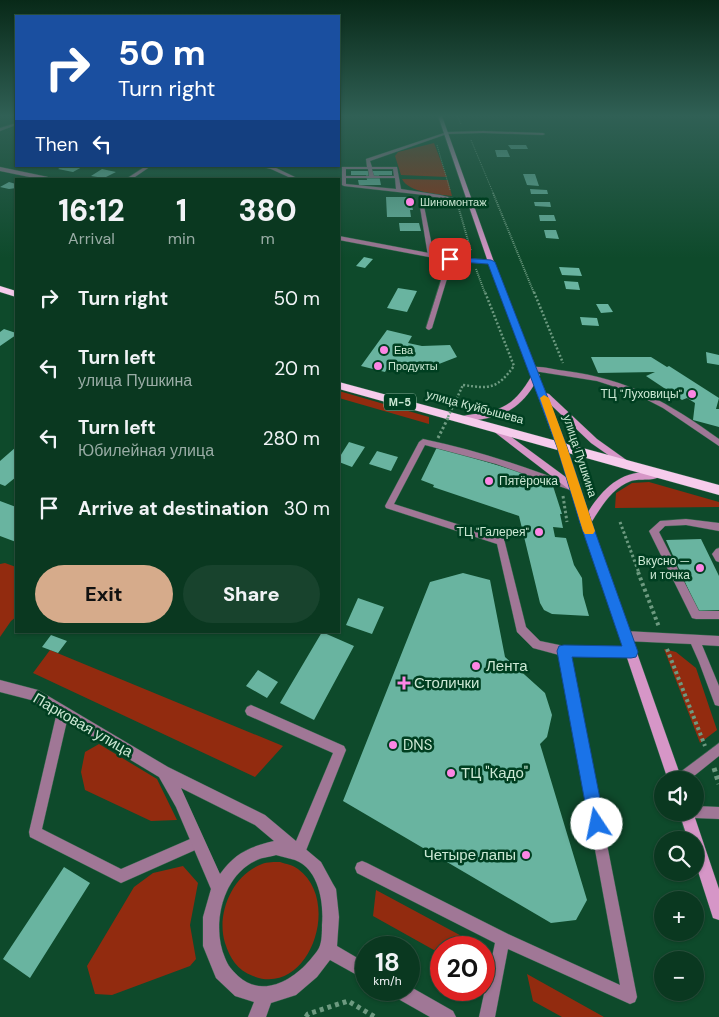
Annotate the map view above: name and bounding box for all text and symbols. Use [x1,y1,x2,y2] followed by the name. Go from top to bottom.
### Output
[118,30,206,76] text: 50 m
[35,35,100,100] icon: right
[118,74,215,103] text: Turn right
[88,130,116,158] icon: left
[35,132,78,157] text: Then
[58,191,125,230] text: 16:12
[176,191,187,230] text: 1
[238,191,297,230] text: 380
[420,195,487,209] place label: Шиномонтаж
[404,196,416,208] marker: Шиномонтаж
[68,228,115,249] text: Arrival
[168,228,195,249] text: min
[260,228,275,249] text: m
[429,238,471,280] pin
[436,245,464,273] icon: arrive
[35,284,63,312] icon: right
[78,286,168,311] text: Turn right
[273,286,320,311] text: 50 m
[394,343,414,357] place label: Ева
[378,344,390,356] marker: Ева
[78,345,156,370] text: Turn left
[35,354,63,382] icon: left
[274,356,320,381] text: 20 m
[388,359,438,373] place label: Продукты
[372,360,384,372] marker: Продукты
[78,370,192,391] text: улица Пушкина
[424,386,526,428] street label: улица Куйбышева
[600,386,683,402] place label: ТЦ "Луховицы"
[686,388,698,400] marker: ТЦ "Луховицы"
[384,394,416,411] road number: М-5
[559,413,601,500] street label: улица Пушкина
[78,415,156,440] text: Turn left
[35,424,63,452] icon: left
[263,426,320,451] text: 280 m
[78,440,214,461] text: Юбилейная улица
[499,473,558,489] place label: Пятёрочка
[483,475,495,487] marker: Пятёрочка
[35,494,63,522] icon: arrive
[78,496,269,521] text: Arrive at destination
[284,496,330,521] text: 30 m
[457,524,530,540] place label: ТЦ "Галерея"
[533,526,545,538] marker: ТЦ "Галерея"
[638,553,690,583] place label: Вкусно — и точка
[694,562,706,574] marker: Вкусно — и точка
[35,565,173,623] button: Exit
[183,565,320,623] button: Share
[486,656,528,676] place label: Лента
[470,660,482,672] marker: Лента
[414,673,479,693] place label: Столички
[398,677,410,689] marker: Столички
[29,688,137,762] street label: Парковая улица
[403,735,433,755] place label: DNS
[387,739,399,751] marker: DNS
[461,763,528,783] place label: ТЦ "Кадо"
[445,767,457,779] marker: ТЦ "Кадо"
[654,771,704,1001] map controls
[654,771,704,821] button: sound
[570,797,622,849] position arrow
[654,831,704,881] button: search
[424,845,516,865] place label: Четыре лапы
[520,849,532,861] marker: Четыре лапы
[654,891,704,941] button: +
[430,936,495,1001] speed limit sign: 20
[375,946,400,979] text: 18
[654,951,704,1001] button: −
[373,973,402,989] text: km/h

